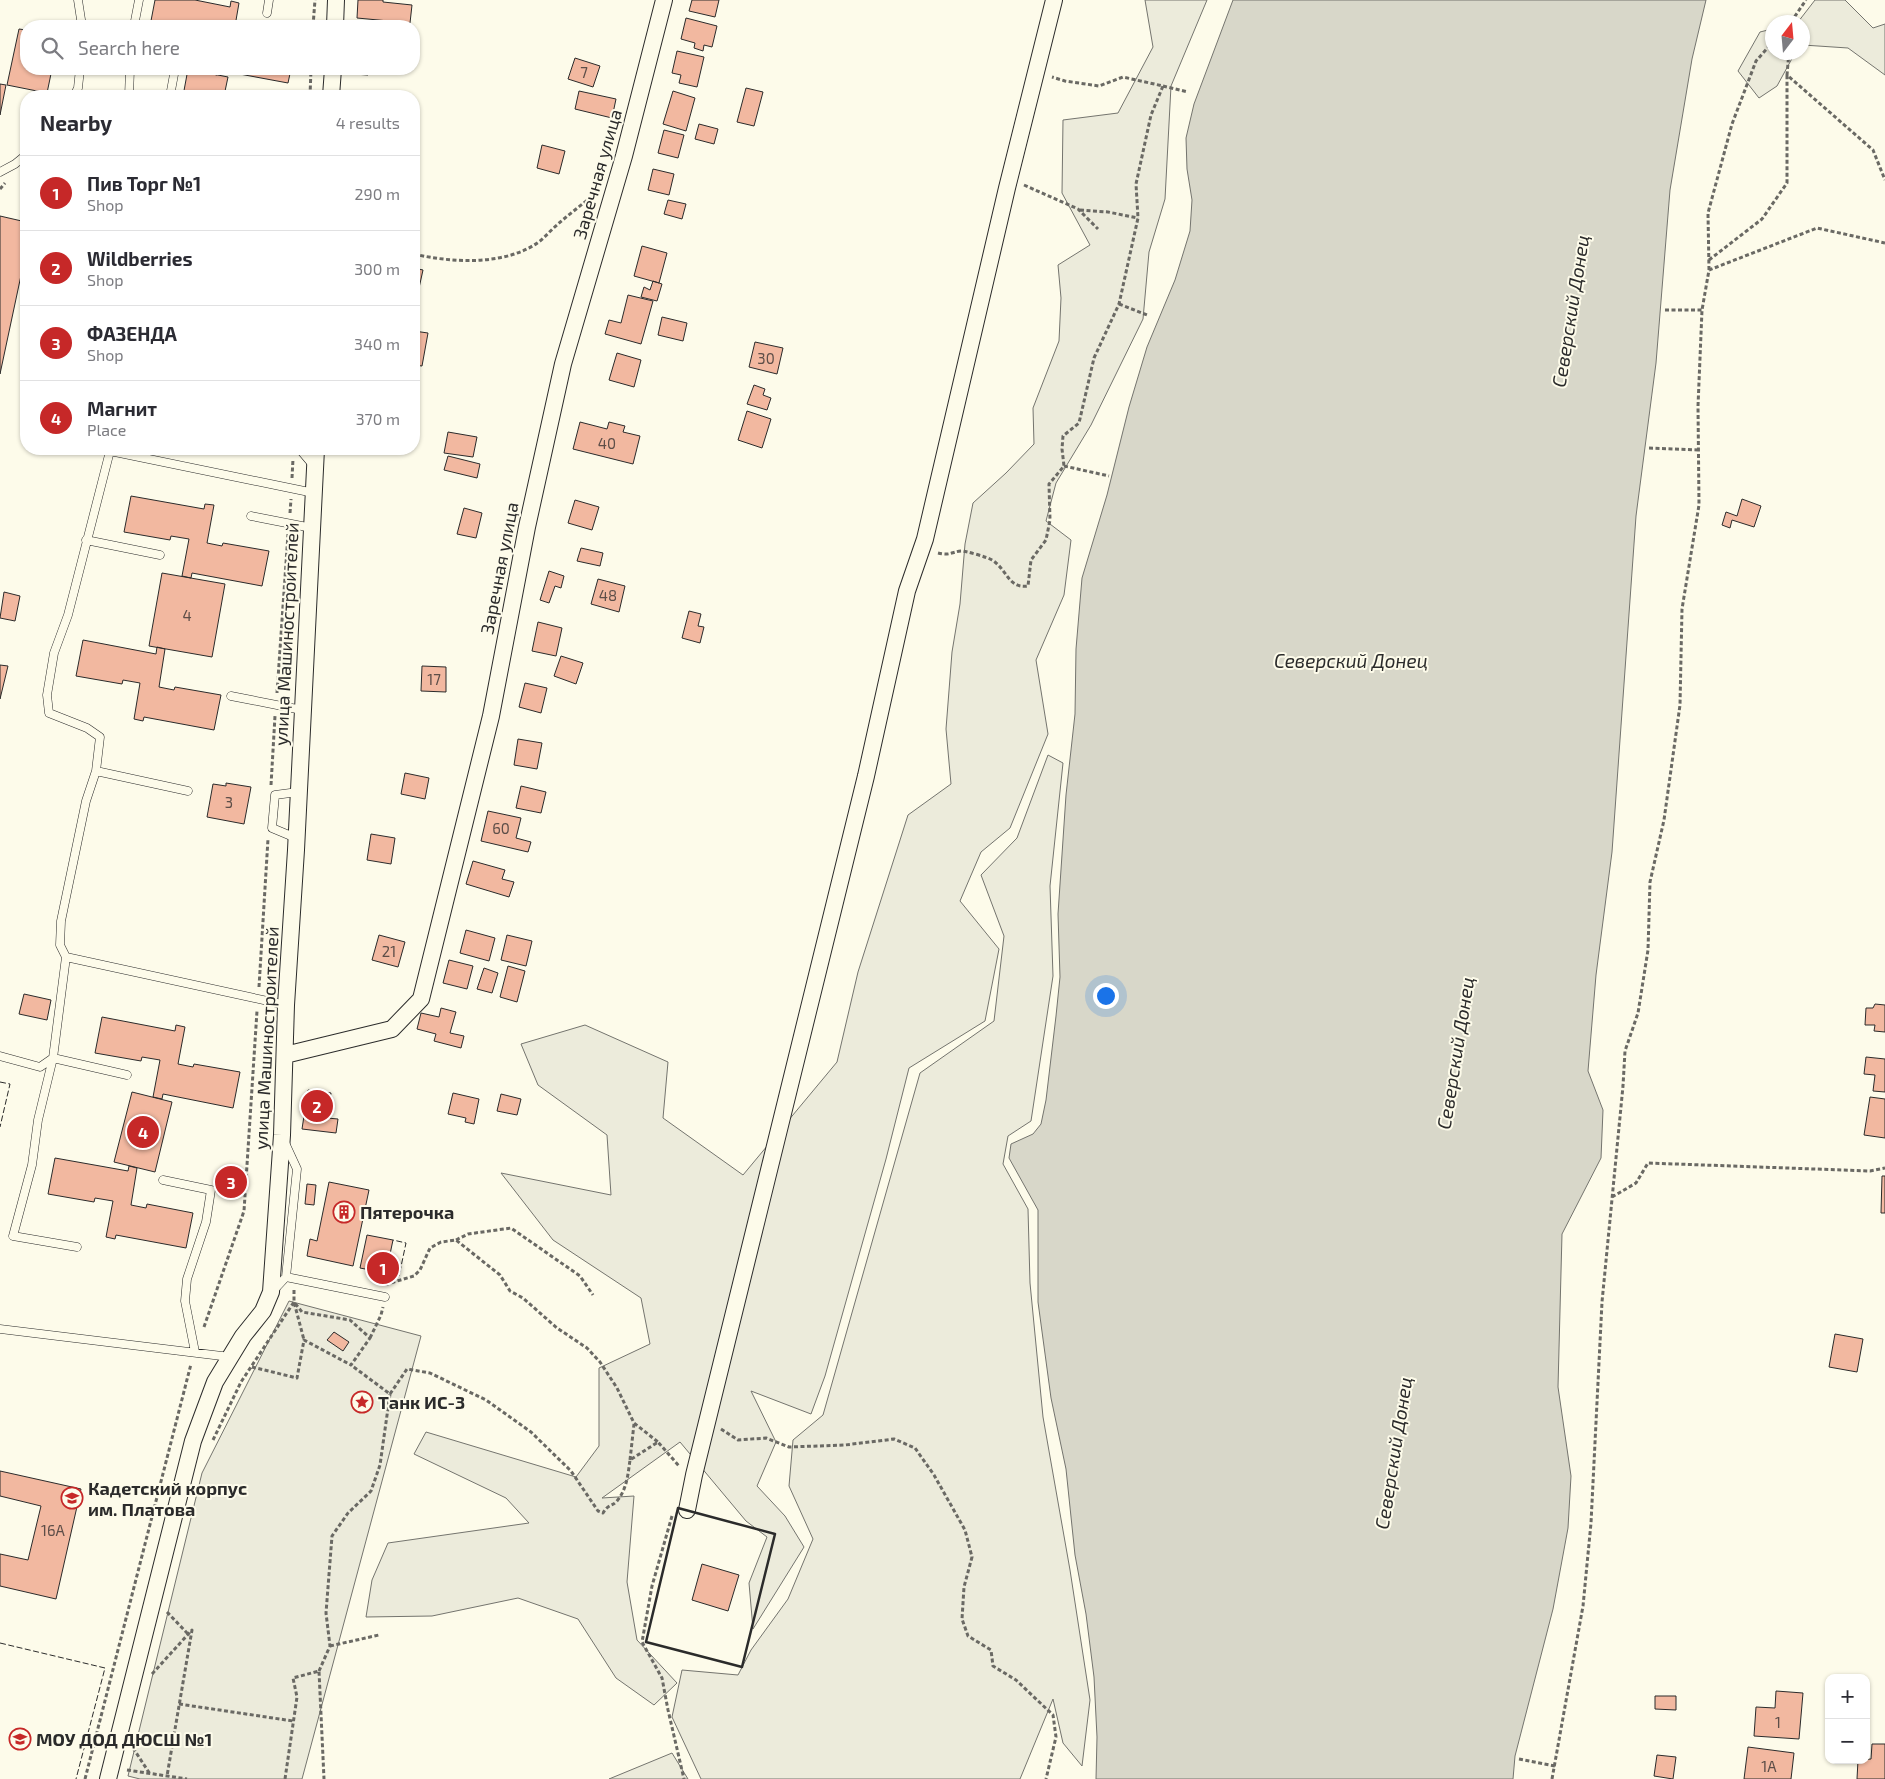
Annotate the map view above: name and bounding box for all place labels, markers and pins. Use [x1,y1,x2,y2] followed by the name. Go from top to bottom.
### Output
[301,1087,333,1125] pin: 2
[127,1113,159,1151] pin: 4
[215,1163,247,1201] pin: 3
[332,1200,356,1224] building icon: Пятерочка
[360,1201,454,1223] place label: Пятерочка
[367,1249,399,1287] pin: 1
[350,1390,374,1414] place icon: Танк ИС-3
[378,1391,465,1413] place label: Танк ИС-3
[88,1477,247,1520] place label: Кадетский корпус им. Платова
[60,1486,84,1510] school or university icon: Кадетский корпус им. Платова
[8,1727,32,1751] school or university icon: МОУ ДОД ДЮСШ №1
[36,1728,212,1750] place label: МОУ ДОД ДЮСШ №1

